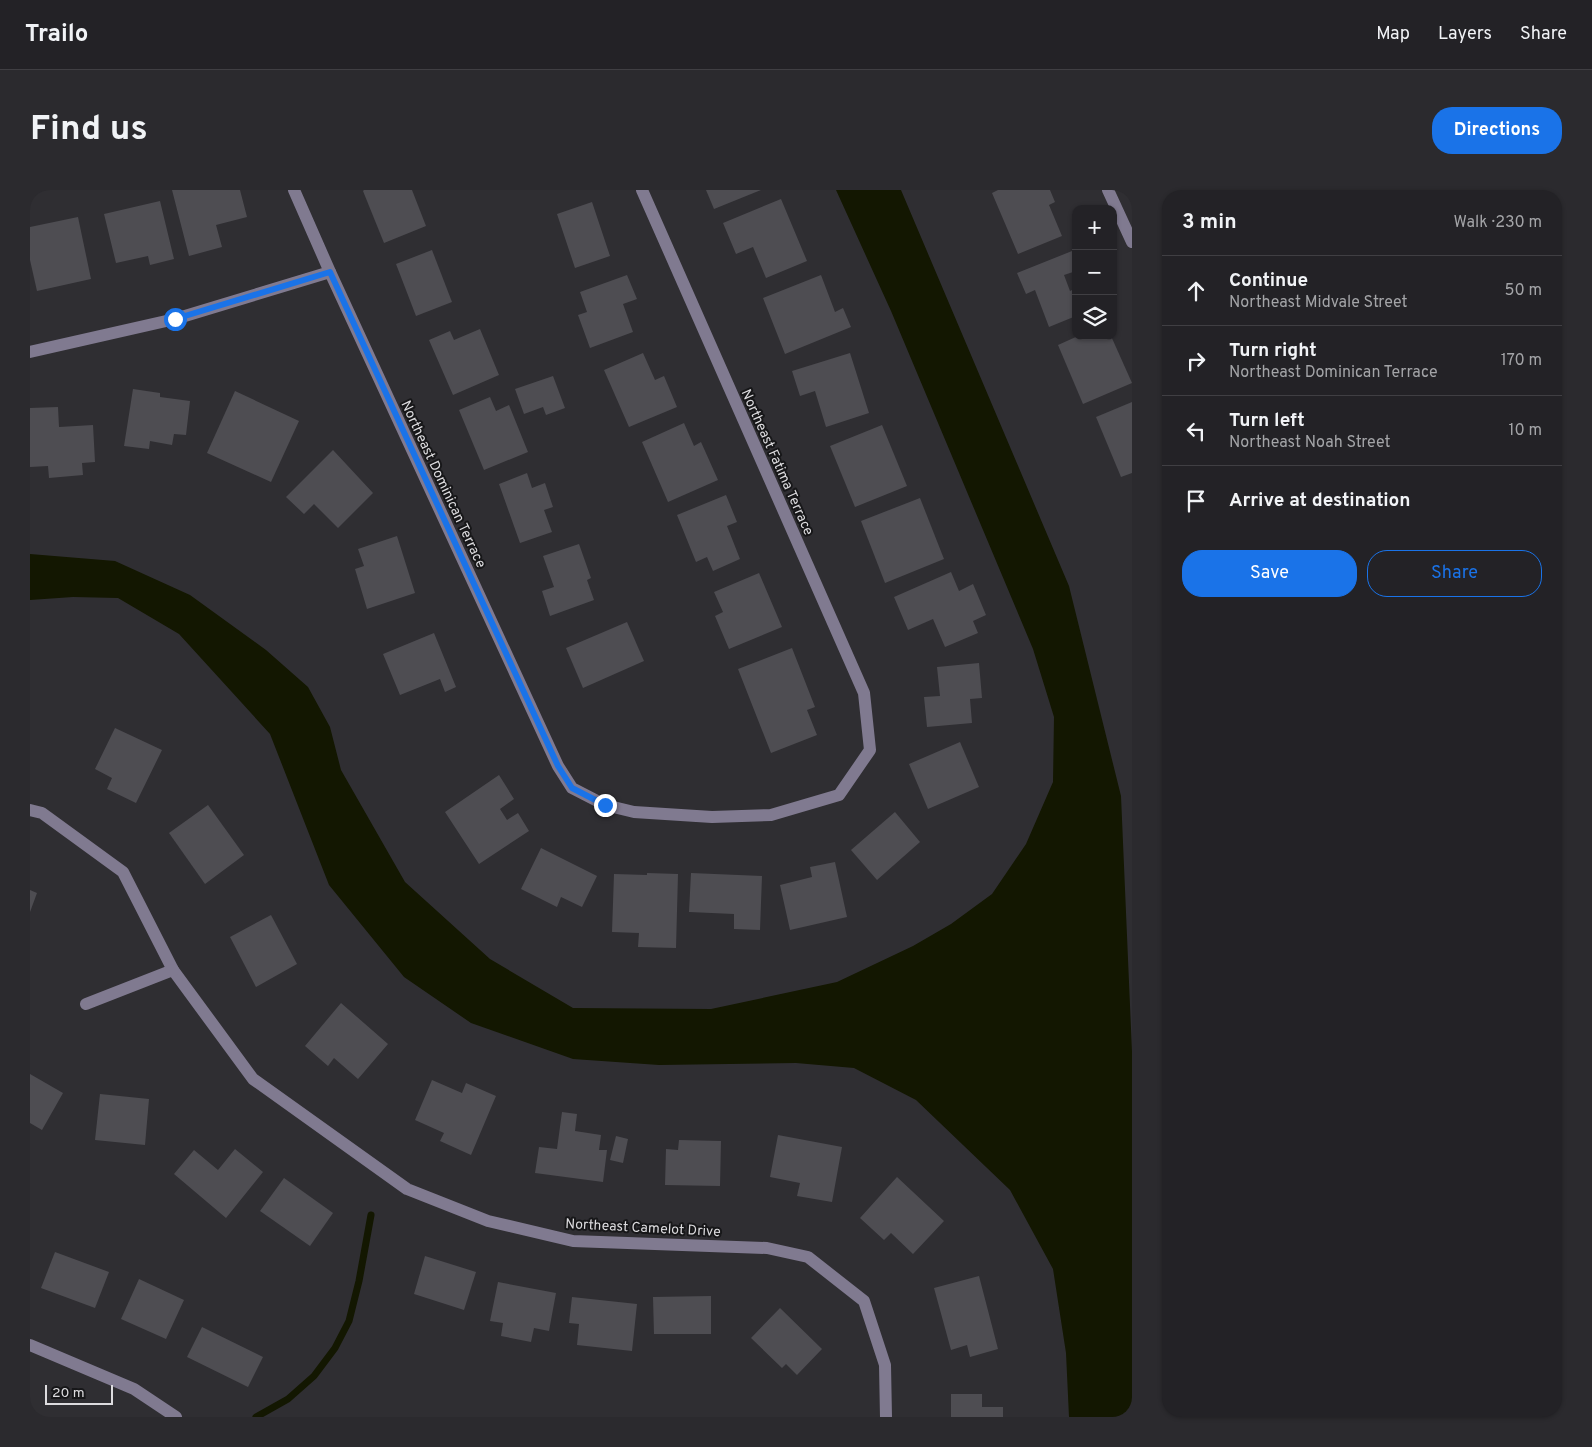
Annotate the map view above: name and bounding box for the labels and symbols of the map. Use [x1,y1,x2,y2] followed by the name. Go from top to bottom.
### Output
[164,308,187,331] route start
[737,387,817,538] street label: Northeast Fatima Terrace
[396,398,489,571] street label: Northeast Dominican Terrace
[594,794,617,817] route end
[565,1216,721,1241] street label: Northeast Camelot Drive
[45,1382,112,1405] scale bar

